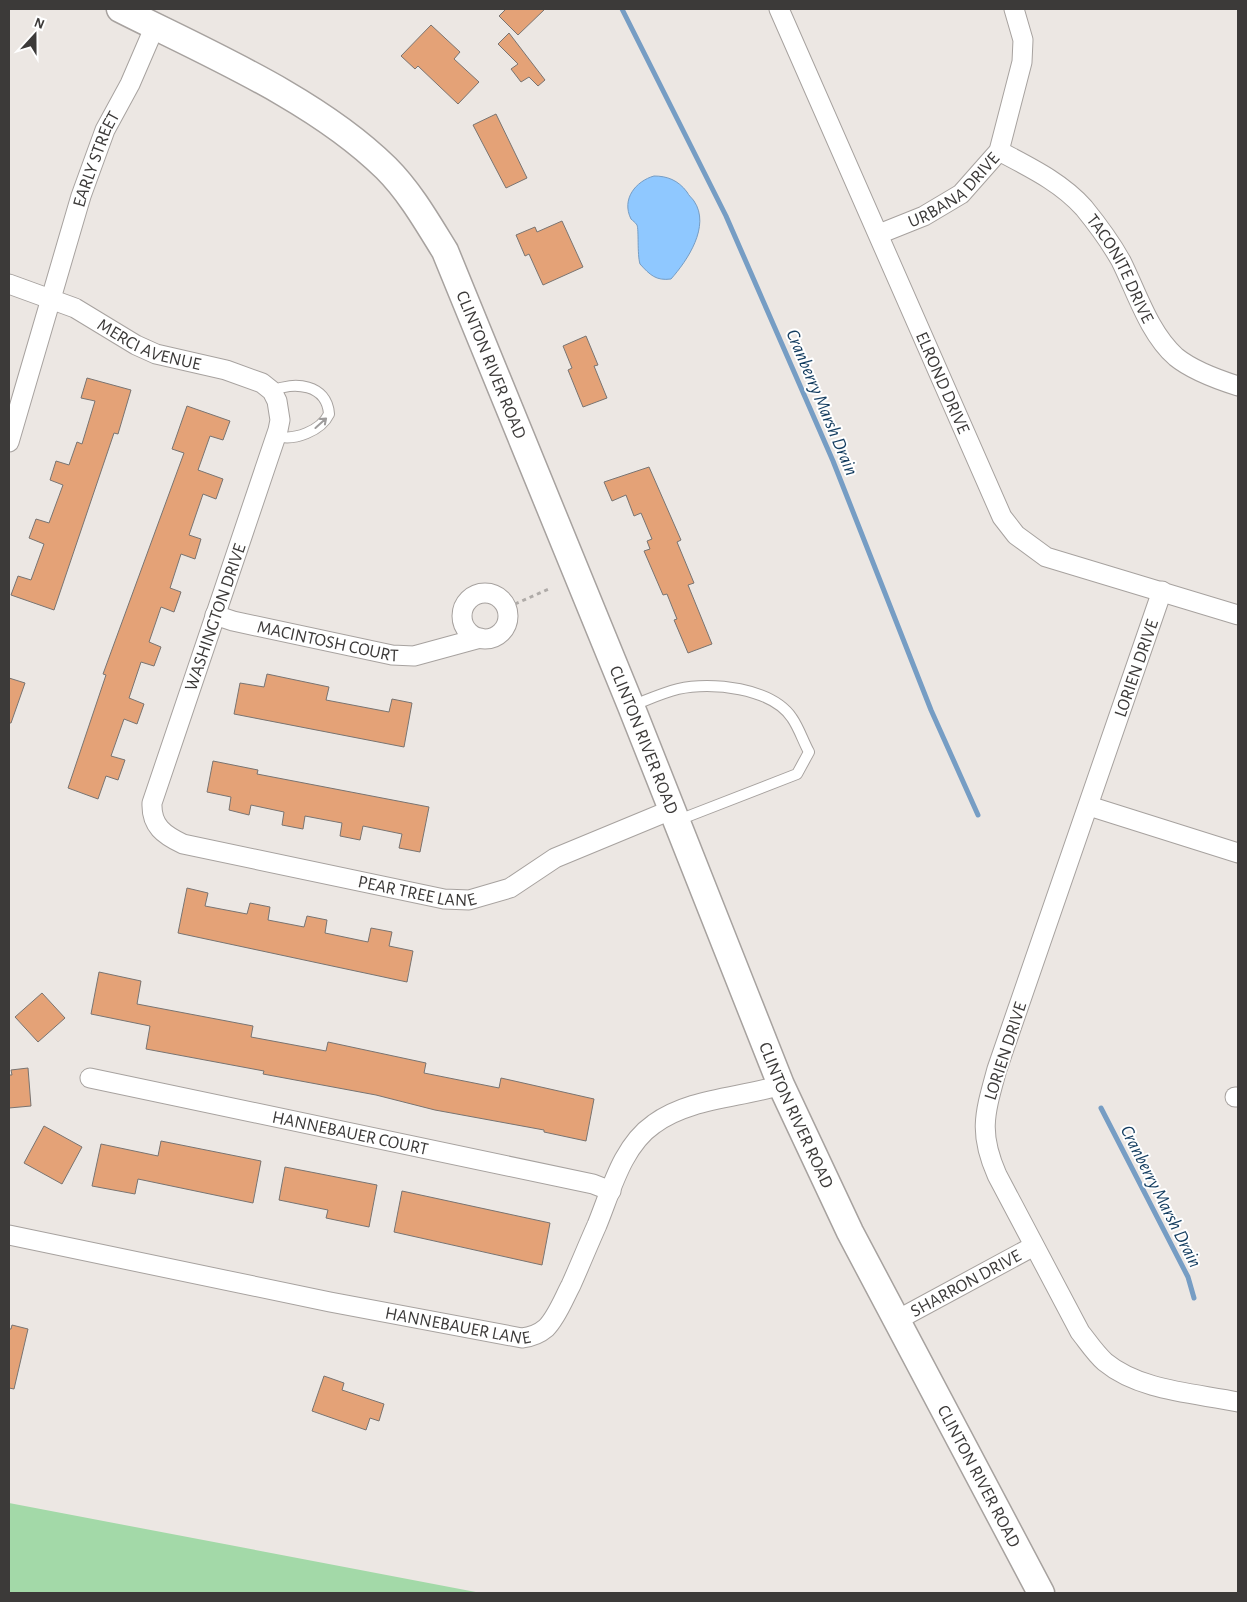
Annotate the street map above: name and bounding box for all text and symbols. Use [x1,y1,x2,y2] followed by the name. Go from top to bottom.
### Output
[10,10,60,60] north arrow
[32,16,46,32] text: N
[70,108,123,209] street label: EARLY STREET
[906,149,1003,231] street label: URBANA DRIVE
[1083,211,1157,327] street label: TACONITE DRIVE
[452,288,529,442] street label: CLINTON RIVER ROAD
[94,316,203,374] street label: MERCI AVENUE
[782,327,861,478] water label: Cranberry Marsh Drain
[912,329,972,437] street label: ELROND DRIVE
[315,417,327,429] one-way arrow
[182,541,250,693] street label: WASHINGTON DRIVE
[1112,617,1162,719] street label: LORIEN DRIVE
[255,618,399,665] street label: MACINTOSH COURT
[606,663,681,817] street label: CLINTON RIVER ROAD
[356,873,479,910] street label: PEAR TREE LANE
[982,1000,1030,1103] street label: LORIEN DRIVE
[755,1040,836,1191] street label: CLINTON RIVER ROAD
[270,1109,430,1159] street label: HANNEBAUER COURT
[1117,1123,1205,1271] water label: Cranberry Marsh Drain
[908,1247,1025,1321] street label: SHARRON DRIVE
[383,1305,533,1348] street label: HANNEBAUER LANE
[933,1403,1023,1551] street label: CLINTON RIVER ROAD

